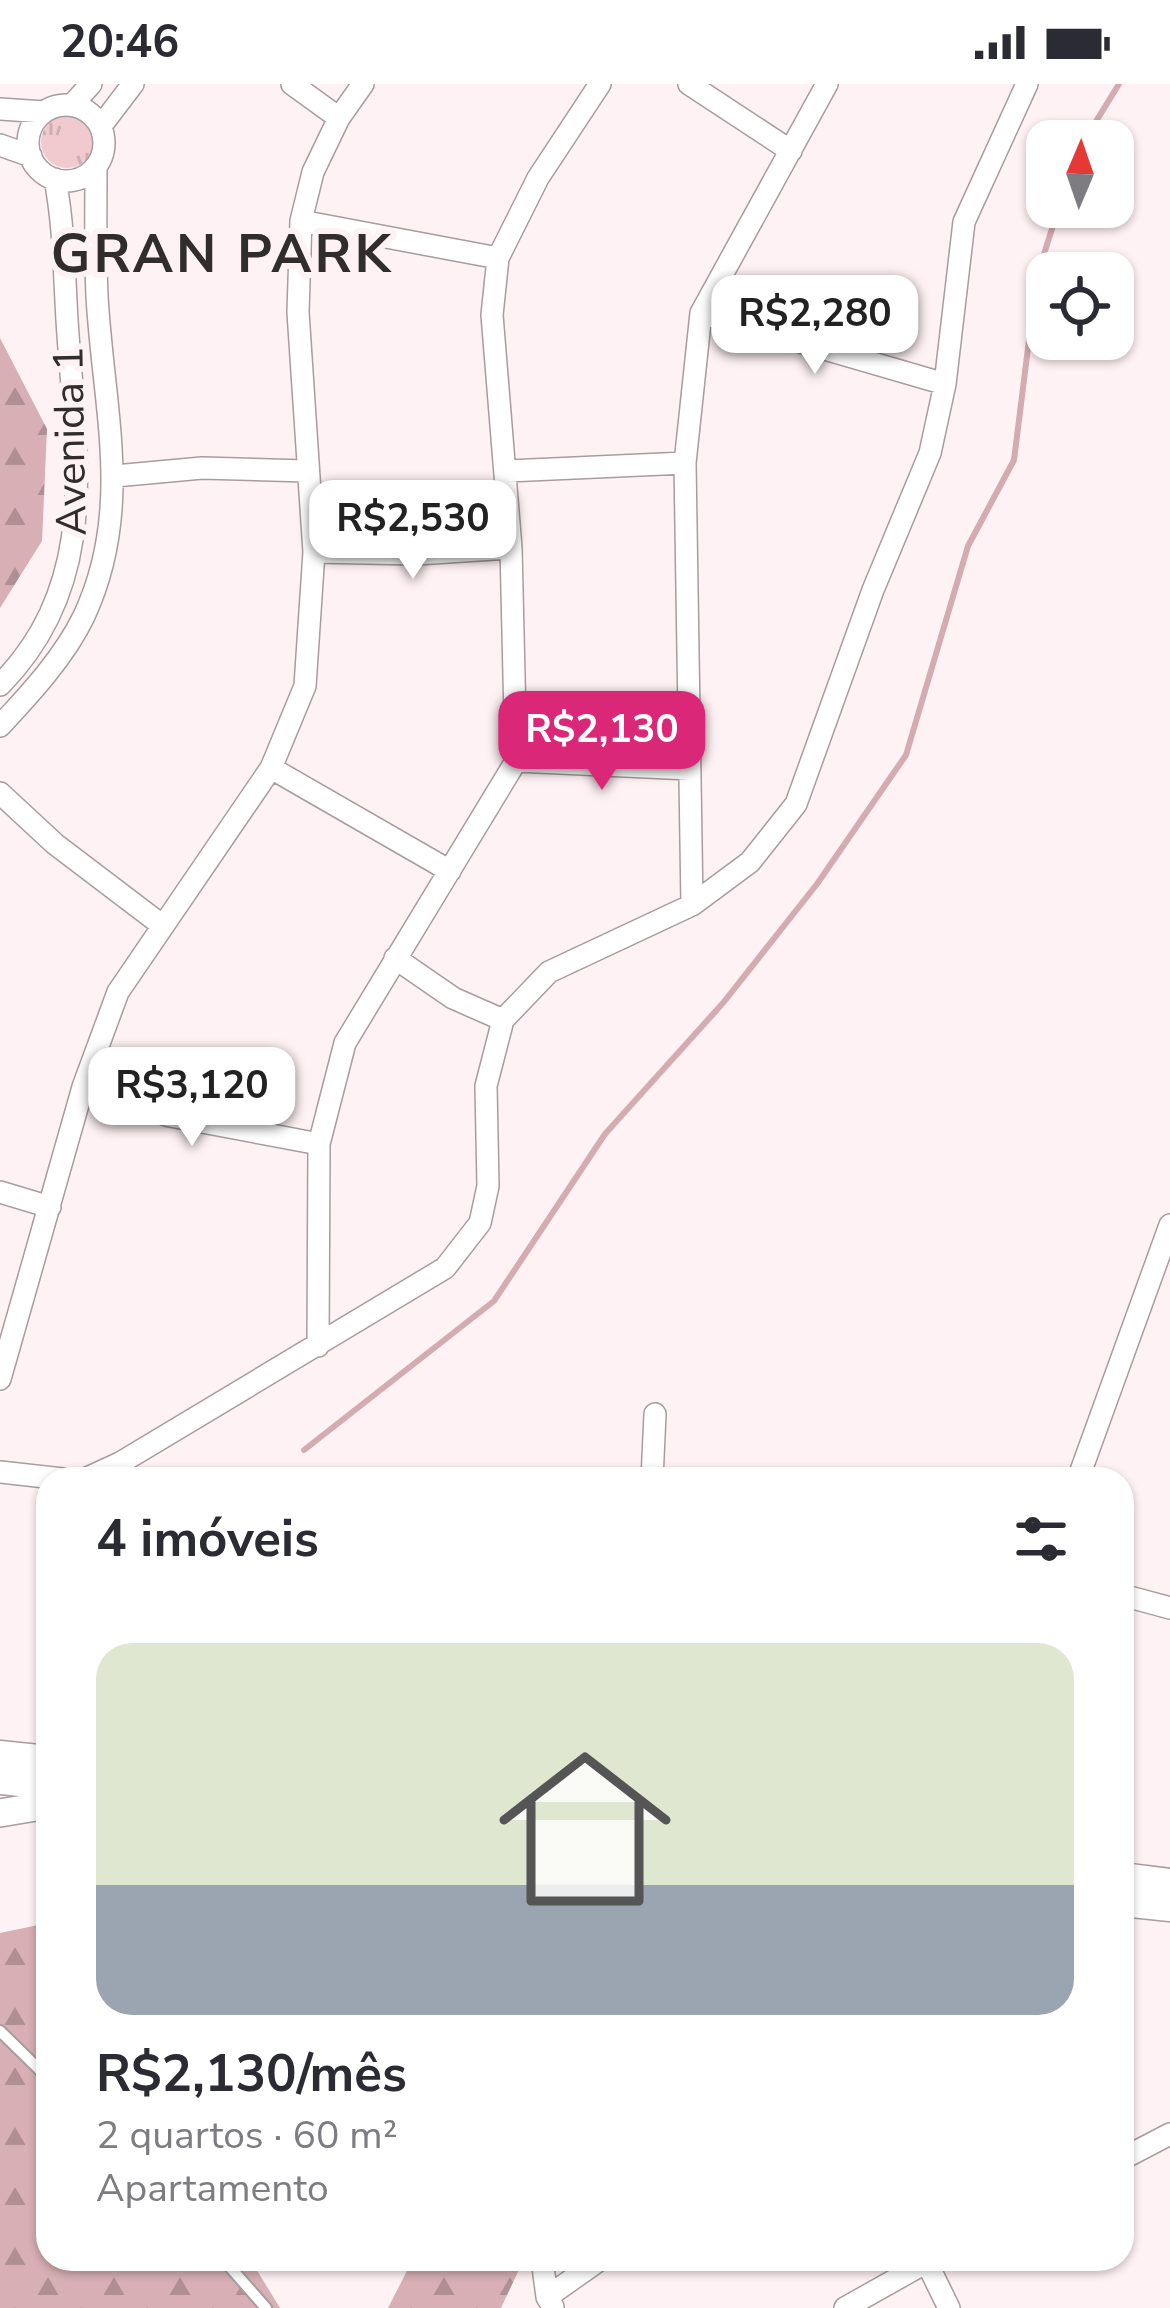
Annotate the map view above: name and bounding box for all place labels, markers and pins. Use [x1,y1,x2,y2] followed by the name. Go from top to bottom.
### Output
[704,275,926,377] pin: R$2,280
[302,480,524,582] pin: R$2,530
[491,691,713,793] pin: R$2,130
[81,1047,303,1149] pin: R$3,120

